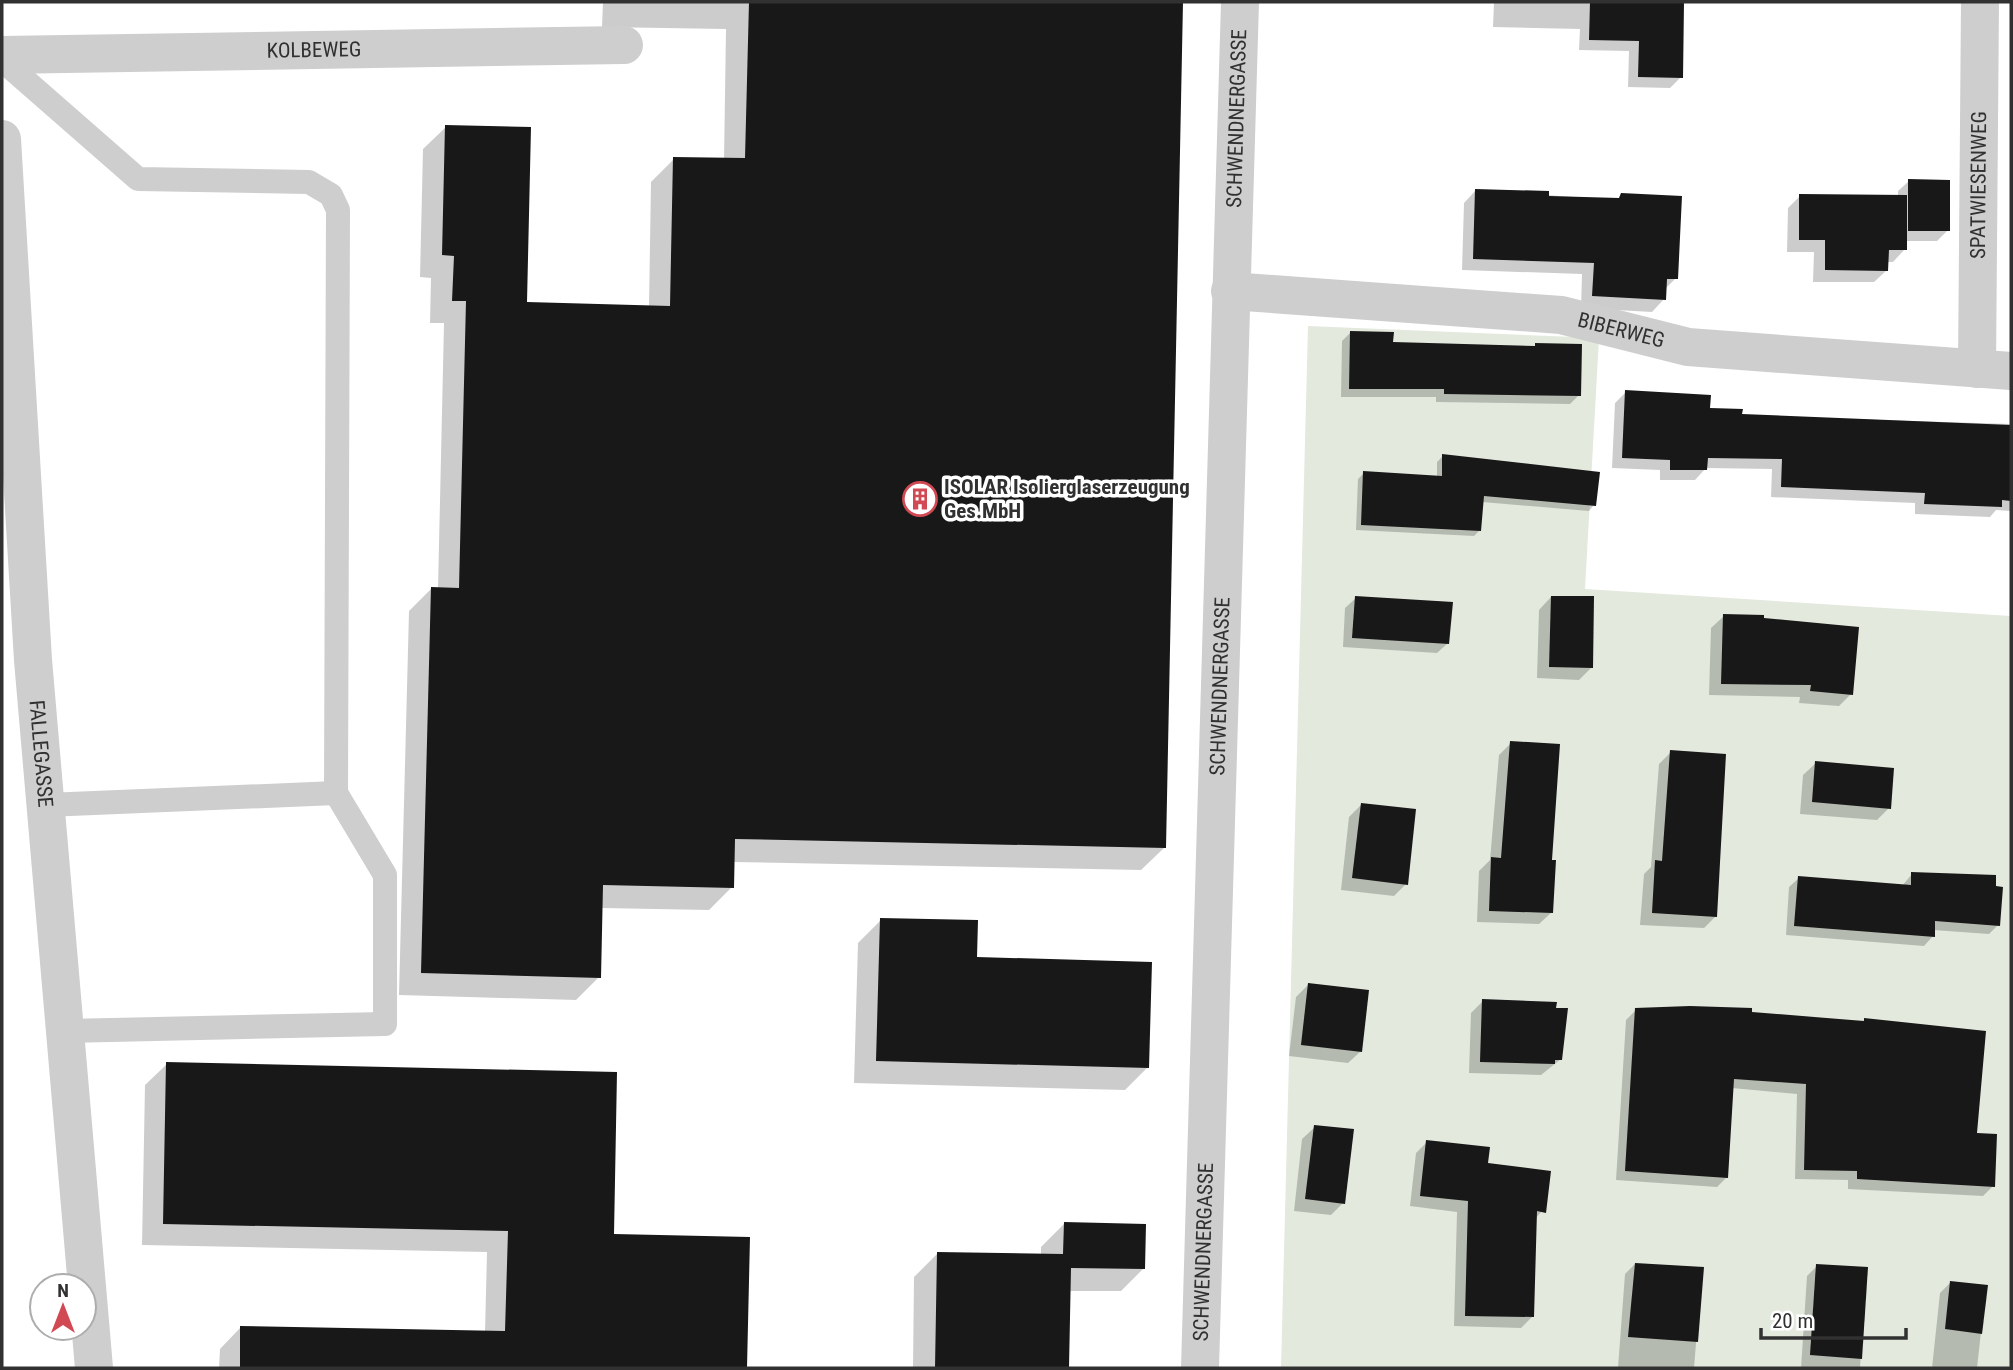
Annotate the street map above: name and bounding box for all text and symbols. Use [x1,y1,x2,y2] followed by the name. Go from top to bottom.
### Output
[1222,29,1251,208] street label: SCHWENDNERGASSE
[266,37,361,63] street label: KOLBEWEG
[1966,111,1991,259] street label: SPATWIESENWEG
[1575,308,1667,353] street label: BIBERWEG
[944,475,1190,523] place label: ISOLAR Isolierglaserzeugung Ges.MbH
[901,480,939,518] building icon: ISOLAR Isolierglaserzeugung Ges.MbH
[1205,597,1235,776] street label: SCHWENDNERGASSE
[24,699,58,808] street label: FALLEGASSE
[1189,1162,1218,1342] street label: SCHWENDNERGASSE
[28,1272,98,1342] north arrow
[57,1279,69,1302] text: N
[1761,1296,1906,1340] scale bar
[1772,1309,1813,1333] text: 20 m

